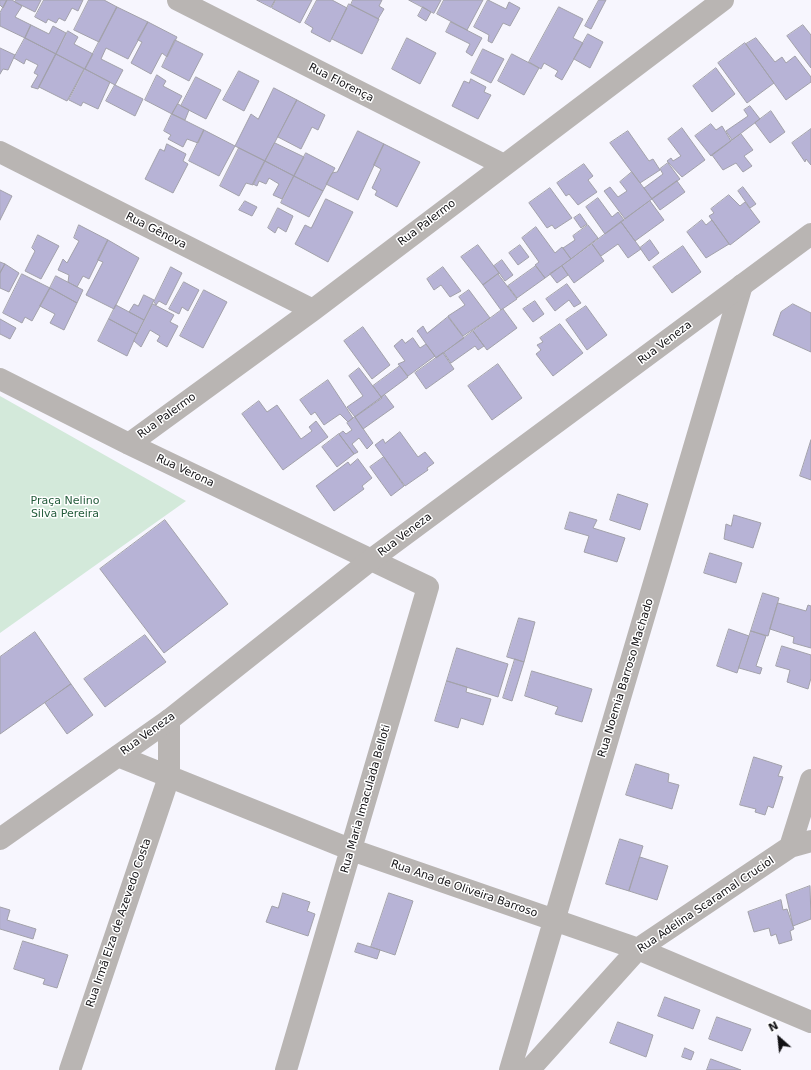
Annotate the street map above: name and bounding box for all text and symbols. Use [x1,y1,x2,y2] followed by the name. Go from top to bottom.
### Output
[306,61,376,105] street label: Rua Florença
[396,197,458,249] street label: Rua Palermo
[123,210,189,252] street label: Rua Gênova
[635,318,695,368] street label: Rua Veneza
[135,390,199,442] street label: Rua Palermo
[154,452,216,490] street label: Rua Verona
[31,494,99,520] park label: Praça Nelino Silva Pereira
[375,510,435,560] street label: Rua Veneza
[596,597,656,759] street label: Rua Noemia Barroso Machado
[118,710,178,758] street label: Rua Veneza
[338,723,394,875] street label: Rua Maria Imaculada Belloti
[84,837,154,1009] street label: Rua Irmã Elza de Azevedo Costa
[635,854,777,956] street label: Rua Adelina Scaramal Cruciol
[389,858,539,920] street label: Rua Ana de Oliveira Barroso
[759,1018,799,1058] north arrow
[766,1019,780,1035] text: N

